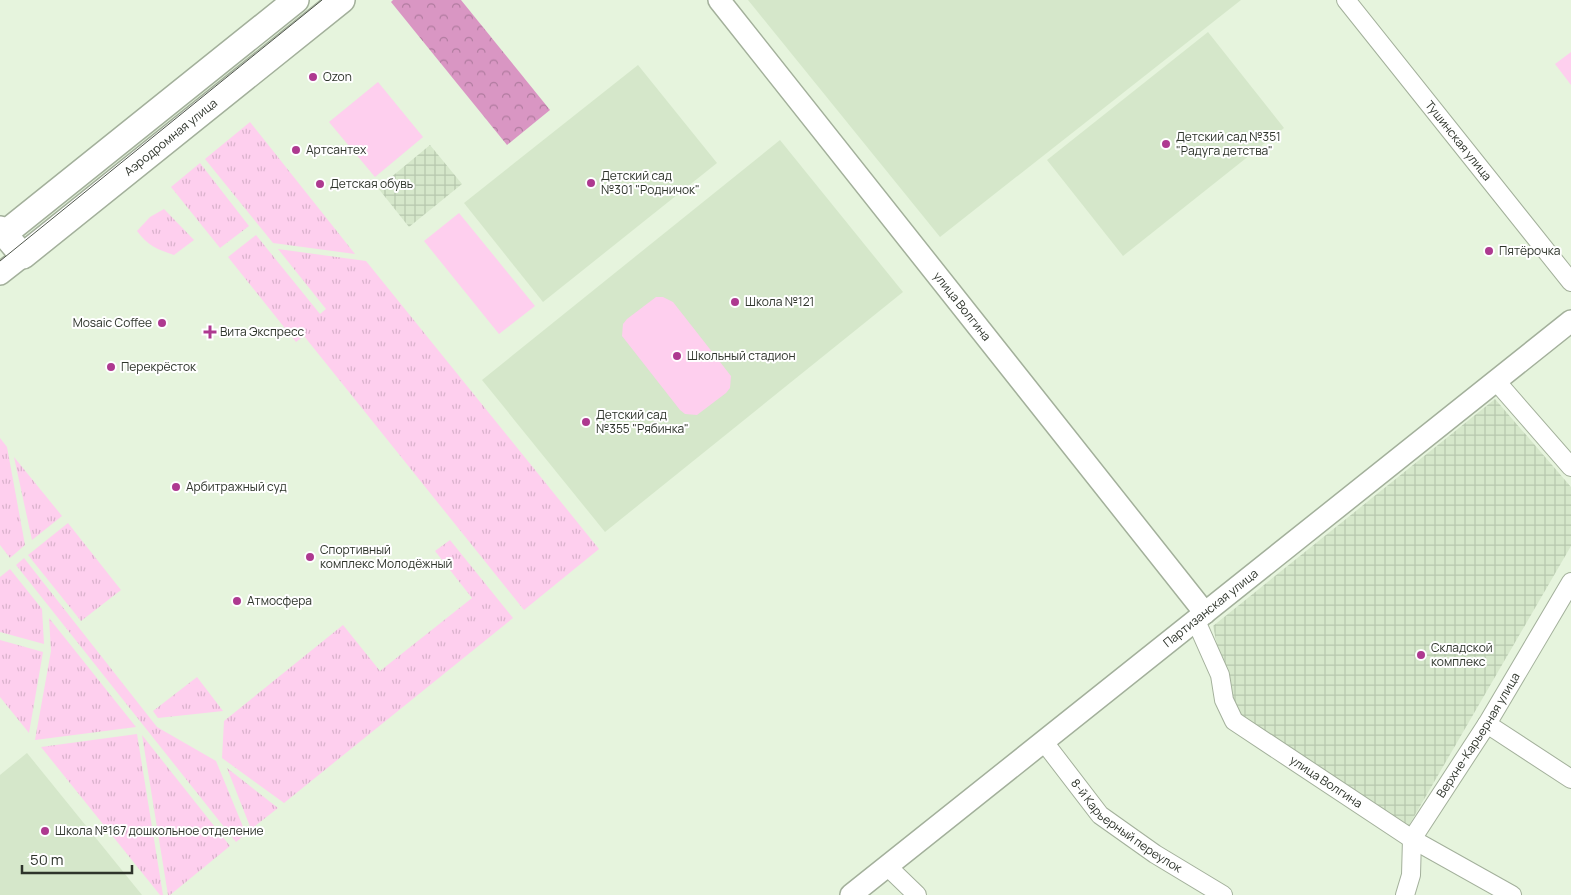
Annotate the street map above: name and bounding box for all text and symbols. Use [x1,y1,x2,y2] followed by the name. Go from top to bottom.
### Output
[323,68,352,85] place label: Ozon
[307,71,319,83] marker: Ozon
[120,94,221,180] street label: Аэродромная улица
[1421,97,1496,184] street label: Тушинская улица
[1176,128,1281,159] place label: Детский сад №351 "Радуга детства"
[1160,138,1172,150] marker: Детский сад №351 "Радуга детства"
[306,141,367,158] place label: Артсантех
[290,144,302,156] marker: Артсантех
[601,167,700,198] place label: Детский сад №301 "Родничок"
[330,175,413,192] place label: Детская обувь
[585,177,597,189] marker: Детский сад №301 "Родничок"
[314,178,326,190] marker: Детская обувь
[1499,242,1560,259] place label: Пятёрочка
[1483,245,1495,257] marker: Пятёрочка
[930,268,995,344] street label: улица Волгина
[745,293,814,310] place label: Школа №121
[729,296,741,308] marker: Школа №121
[73,314,152,331] place label: Mosaic Coffee
[156,317,168,329] marker: Mosaic Coffee
[220,323,304,340] place label: Вита Экспресс
[204,326,216,338] marker: Вита Экспресс
[687,347,796,364] place label: Школьный стадион
[671,350,683,362] marker: Школьный стадион
[121,358,197,375] place label: Перекрёсток
[105,361,117,373] marker: Перекрёсток
[596,406,689,437] place label: Детский сад №355 "Рябинка"
[580,416,592,428] marker: Детский сад №355 "Рябинка"
[186,478,287,495] place label: Арбитражный суд
[170,481,182,493] marker: Арбитражный суд
[320,541,452,572] place label: Спортивный комплекс Молодёжный
[304,551,316,563] marker: Спортивный комплекс Молодёжный
[1159,565,1261,651] street label: Партизанская улица
[247,592,312,609] place label: Атмосфера
[231,595,243,607] marker: Атмосфера
[1431,639,1493,670] place label: Складской комплекс
[1415,649,1427,661] marker: Складской комплекс
[1432,669,1524,801] street label: Верхне-Карьерная улица
[1287,751,1366,812] street label: улица Волгина
[1067,775,1186,877] street label: 8-й Карьерный переулок
[55,822,264,839] place label: Школа №167 дошкольное отделение
[39,825,51,837] marker: Школа №167 дошкольное отделение
[22,842,132,874] scale bar
[30,849,64,870] text: 50 m

